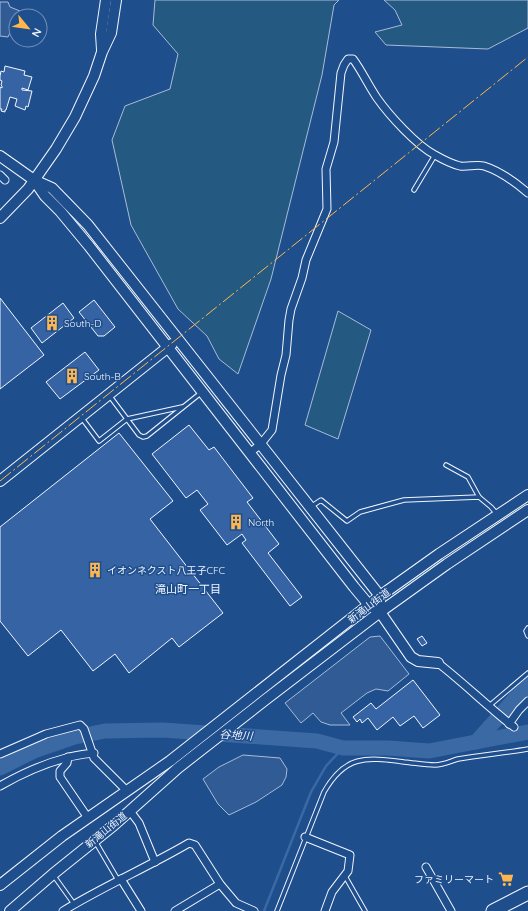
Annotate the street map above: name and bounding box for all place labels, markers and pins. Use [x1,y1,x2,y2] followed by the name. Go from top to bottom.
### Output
[43,314,61,332] building icon: South-D
[64,317,102,330] place label: South-D
[63,367,81,385] building icon: South-B
[84,370,121,383] place label: South-B
[227,513,245,531] building icon: North
[248,516,274,529] place label: North
[86,561,104,579] building icon: イオンネクスト八王子CFC
[107,564,226,577] place label: イオンネクスト八王子CFC
[497,870,515,888] supermarket icon: ファミリーマート
[414,873,494,886] place label: ファミリーマート

